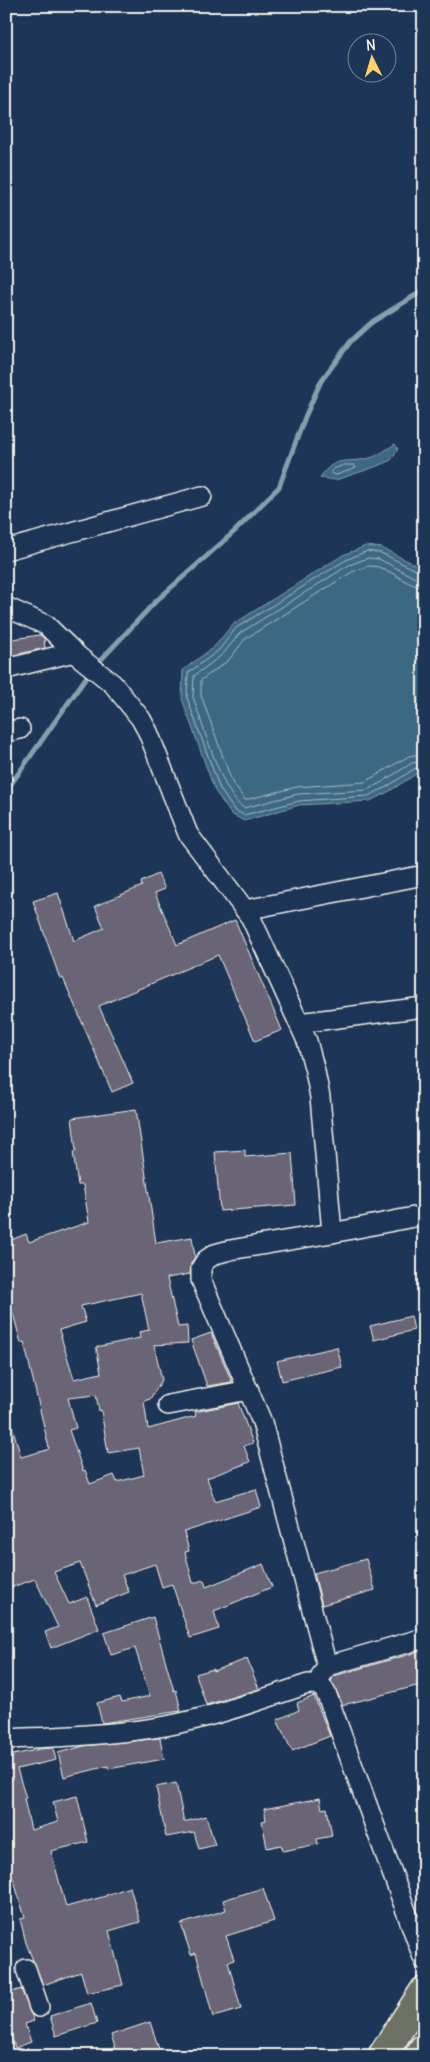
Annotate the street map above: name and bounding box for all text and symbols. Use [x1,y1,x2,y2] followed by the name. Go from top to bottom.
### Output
[348,32,398,82] north arrow
[365,36,376,54] text: N

